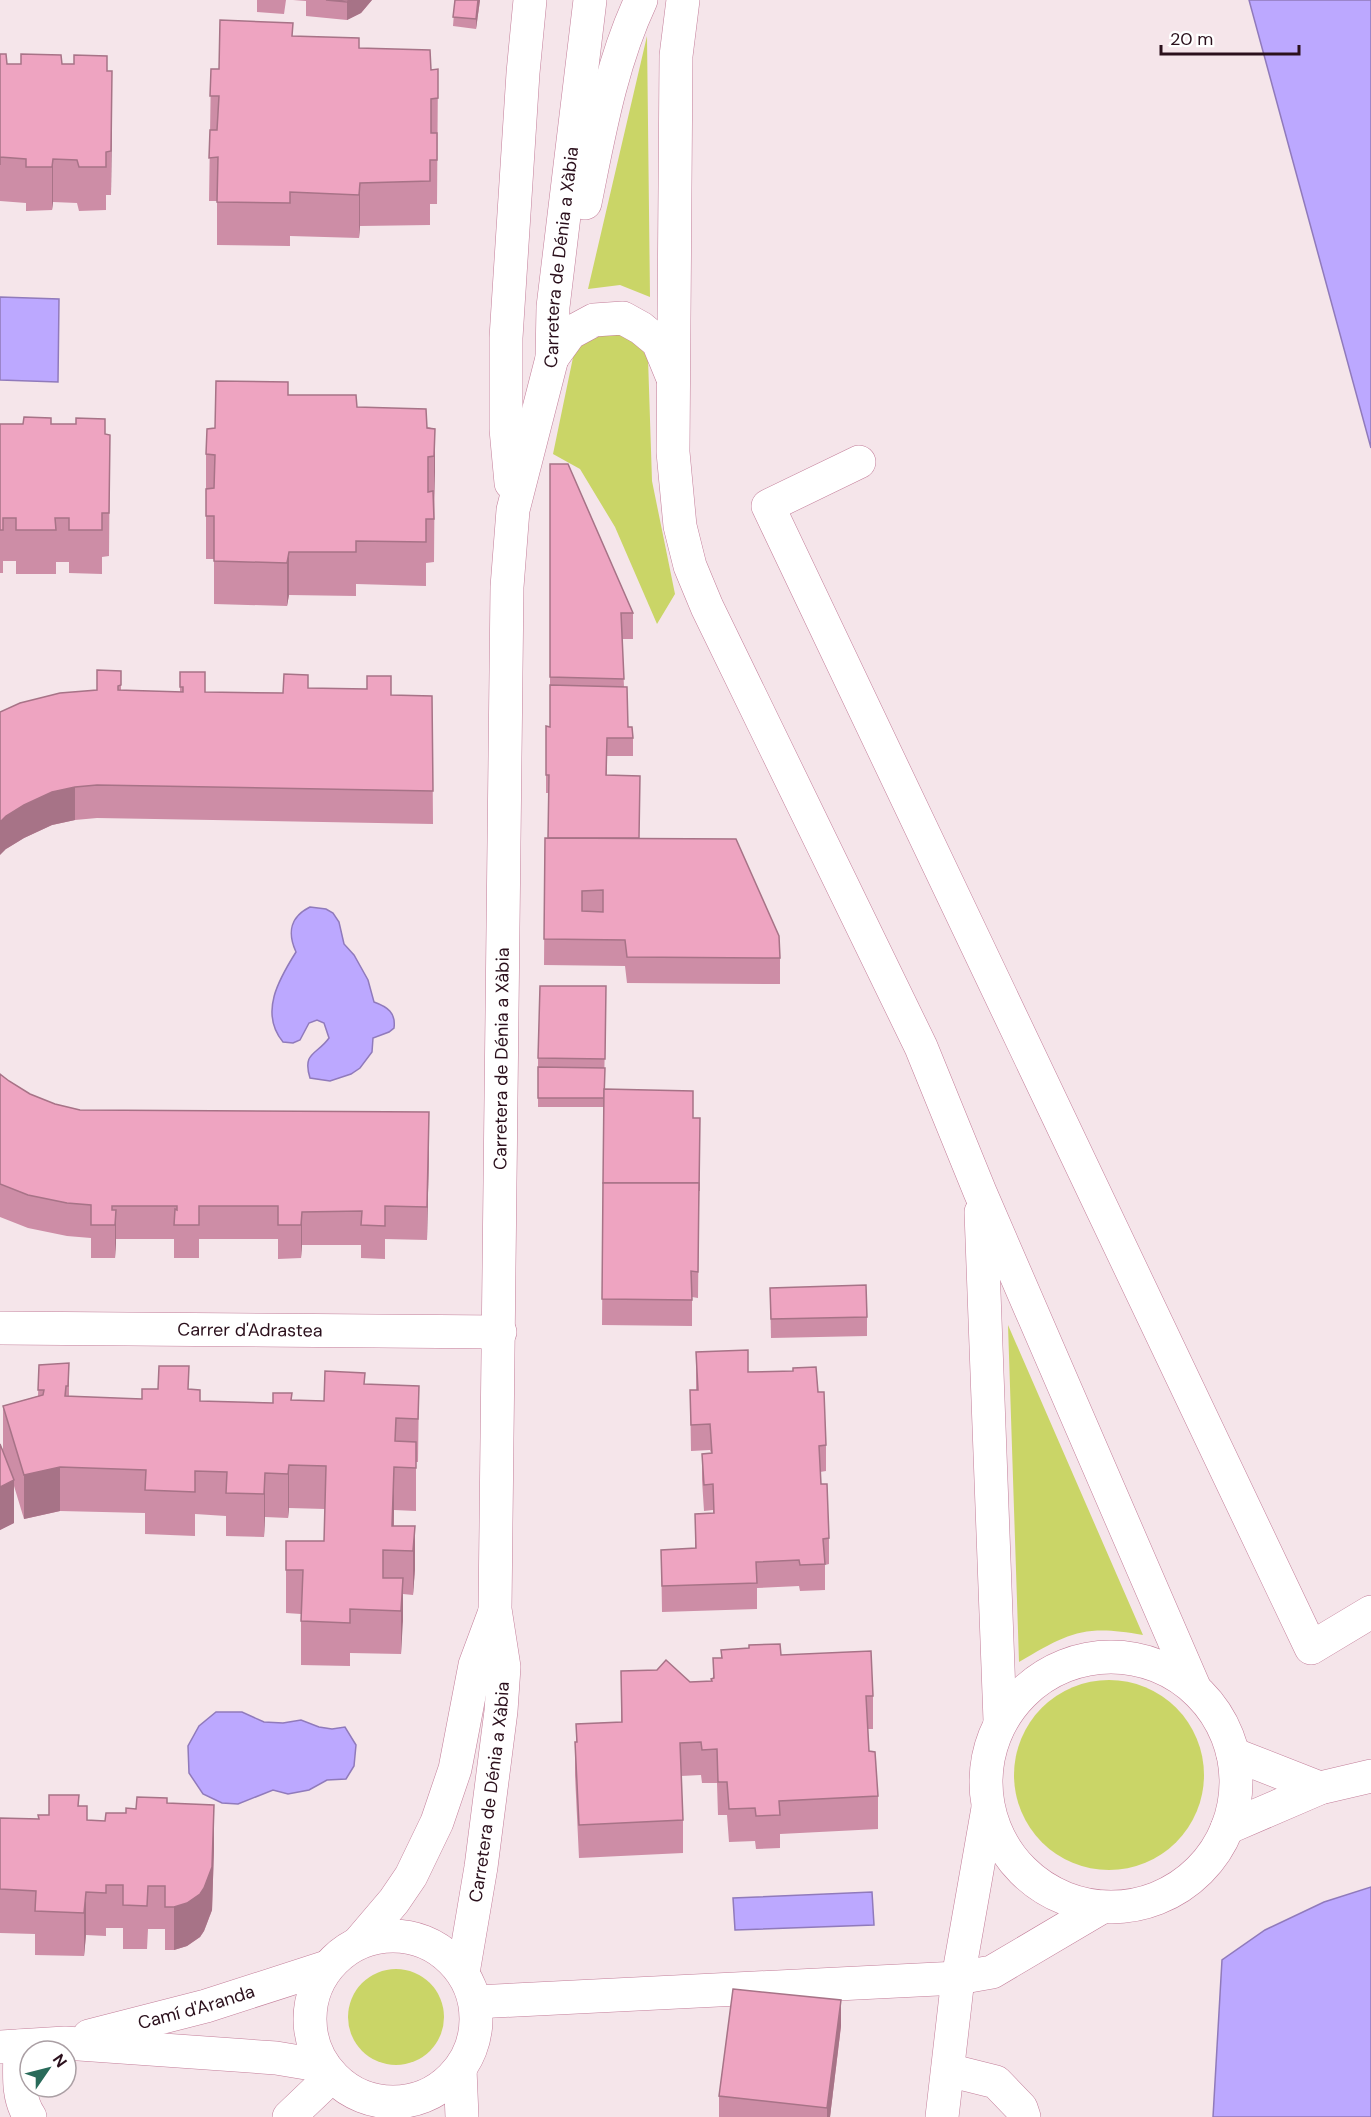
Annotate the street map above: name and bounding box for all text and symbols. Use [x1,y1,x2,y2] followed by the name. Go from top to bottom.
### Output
[1161,18,1299,56] scale bar
[1170,27,1213,51] text: 20 m
[538,145,584,371] street label: Carretera de Dénia a Xàbia
[488,947,515,1170] street label: Carretera de Dénia a Xàbia
[177,1317,323,1343] street label: Carrer d'Adrastea
[463,1681,515,1904] street label: Carretera de Dénia a Xàbia
[135,1979,258,2035] street label: Camí d'Aranda
[18,2039,78,2099] north arrow
[48,2050,72,2071] text: N

